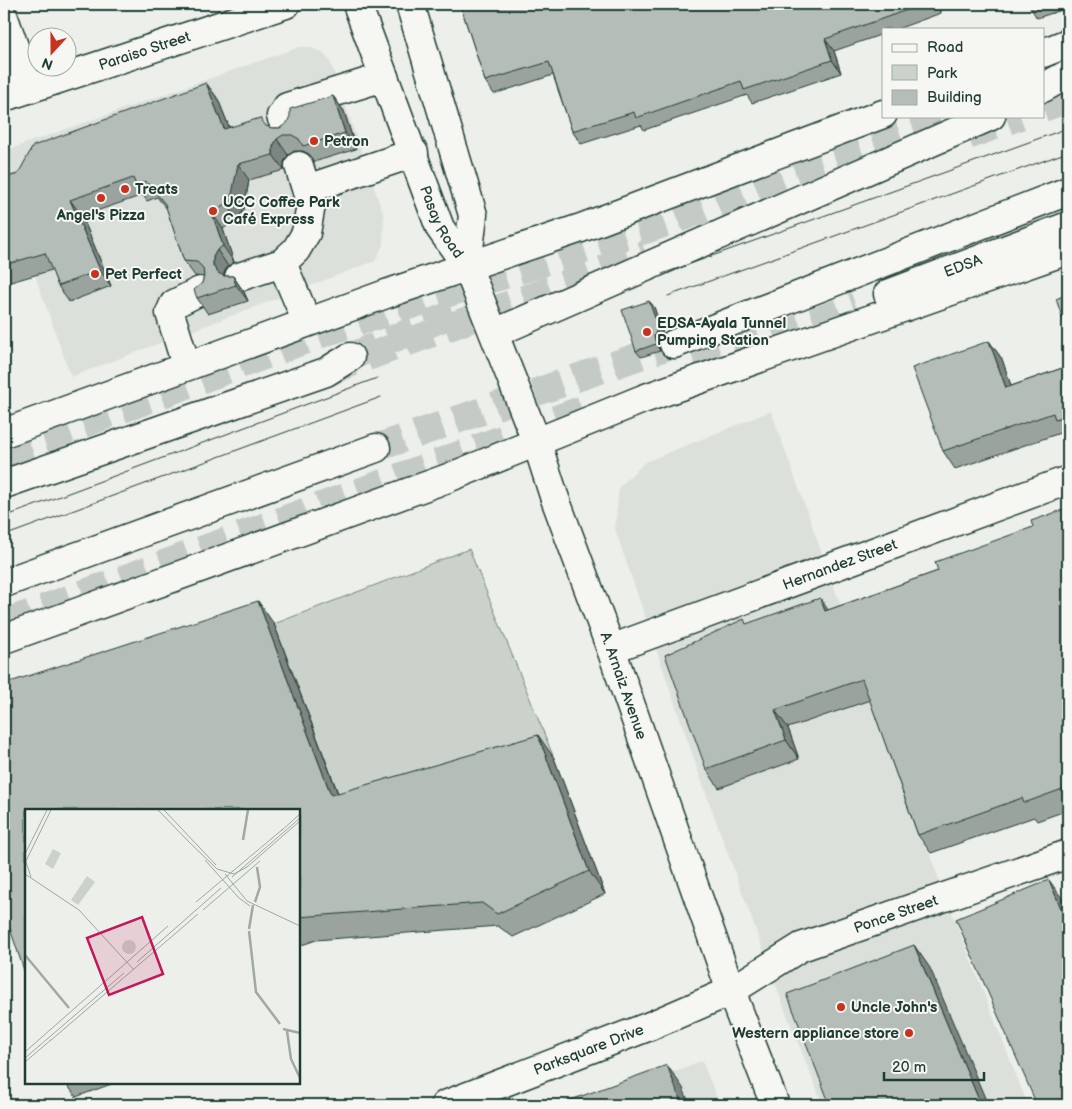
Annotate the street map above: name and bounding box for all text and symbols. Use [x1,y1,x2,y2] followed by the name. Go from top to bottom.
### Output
[96,27,193,75] street label: Paraiso Street
[28,28,78,78] north arrow
[882,28,1044,118] legend
[927,38,963,57] text: Road
[40,54,55,73] text: N
[927,64,958,83] text: Park
[927,88,982,107] text: Building
[324,132,369,151] place label: Petron
[308,135,320,147] marker: Petron
[135,180,178,199] place label: Treats
[119,183,131,195] marker: Treats
[415,183,468,262] street label: Pasay Road
[95,192,107,204] marker: Angel's Pizza
[223,193,340,229] place label: UCC Coffee Park Café Express
[207,205,219,217] marker: UCC Coffee Park Café Express
[56,206,145,225] place label: Angel's Pizza
[941,250,985,282] street label: EDSA
[105,265,182,284] place label: Pet Perfect
[89,268,101,280] marker: Pet Perfect
[657,314,786,350] place label: EDSA-Ayala Tunnel Pumping Station
[641,326,653,338] marker: EDSA-Ayala Tunnel Pumping Station
[780,535,900,595] street label: Hernandez Street
[595,629,651,742] street label: A. Arnaiz Avenue
[25,809,300,1084] inset map
[851,891,941,938] street label: Ponce Street
[851,998,937,1017] place label: Uncle John's
[835,1001,847,1013] marker: Uncle John's
[531,1020,647,1080] street label: Parksquare Drive
[732,1024,899,1043] place label: Western appliance store
[903,1027,915,1039] marker: Western appliance store
[884,1049,984,1081] scale bar
[892,1058,926,1077] text: 20 m

